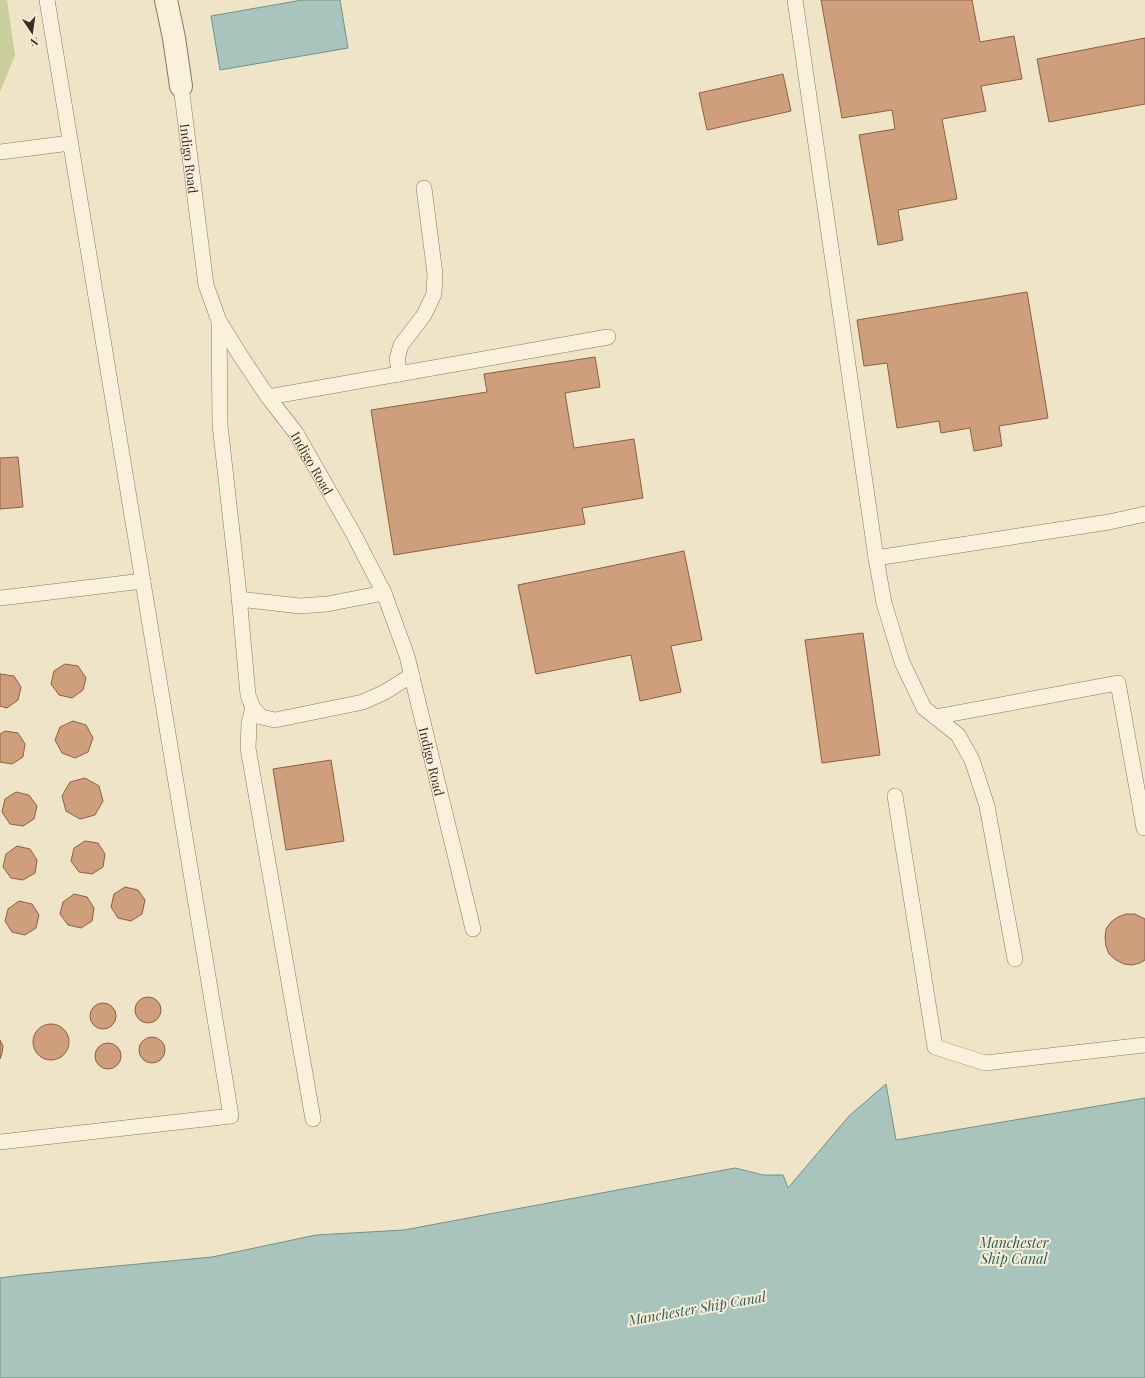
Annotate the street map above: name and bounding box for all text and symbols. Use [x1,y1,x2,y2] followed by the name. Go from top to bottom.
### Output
[12,12,52,52] north arrow
[29,34,40,50] text: N
[177,123,203,195] street label: Indigo Road
[288,428,338,498] street label: Indigo Road
[416,725,449,798] street label: Indigo Road
[979,1233,1049,1268] water label: Manchester Ship Canal
[626,1286,768,1330] water label: Manchester Ship Canal

